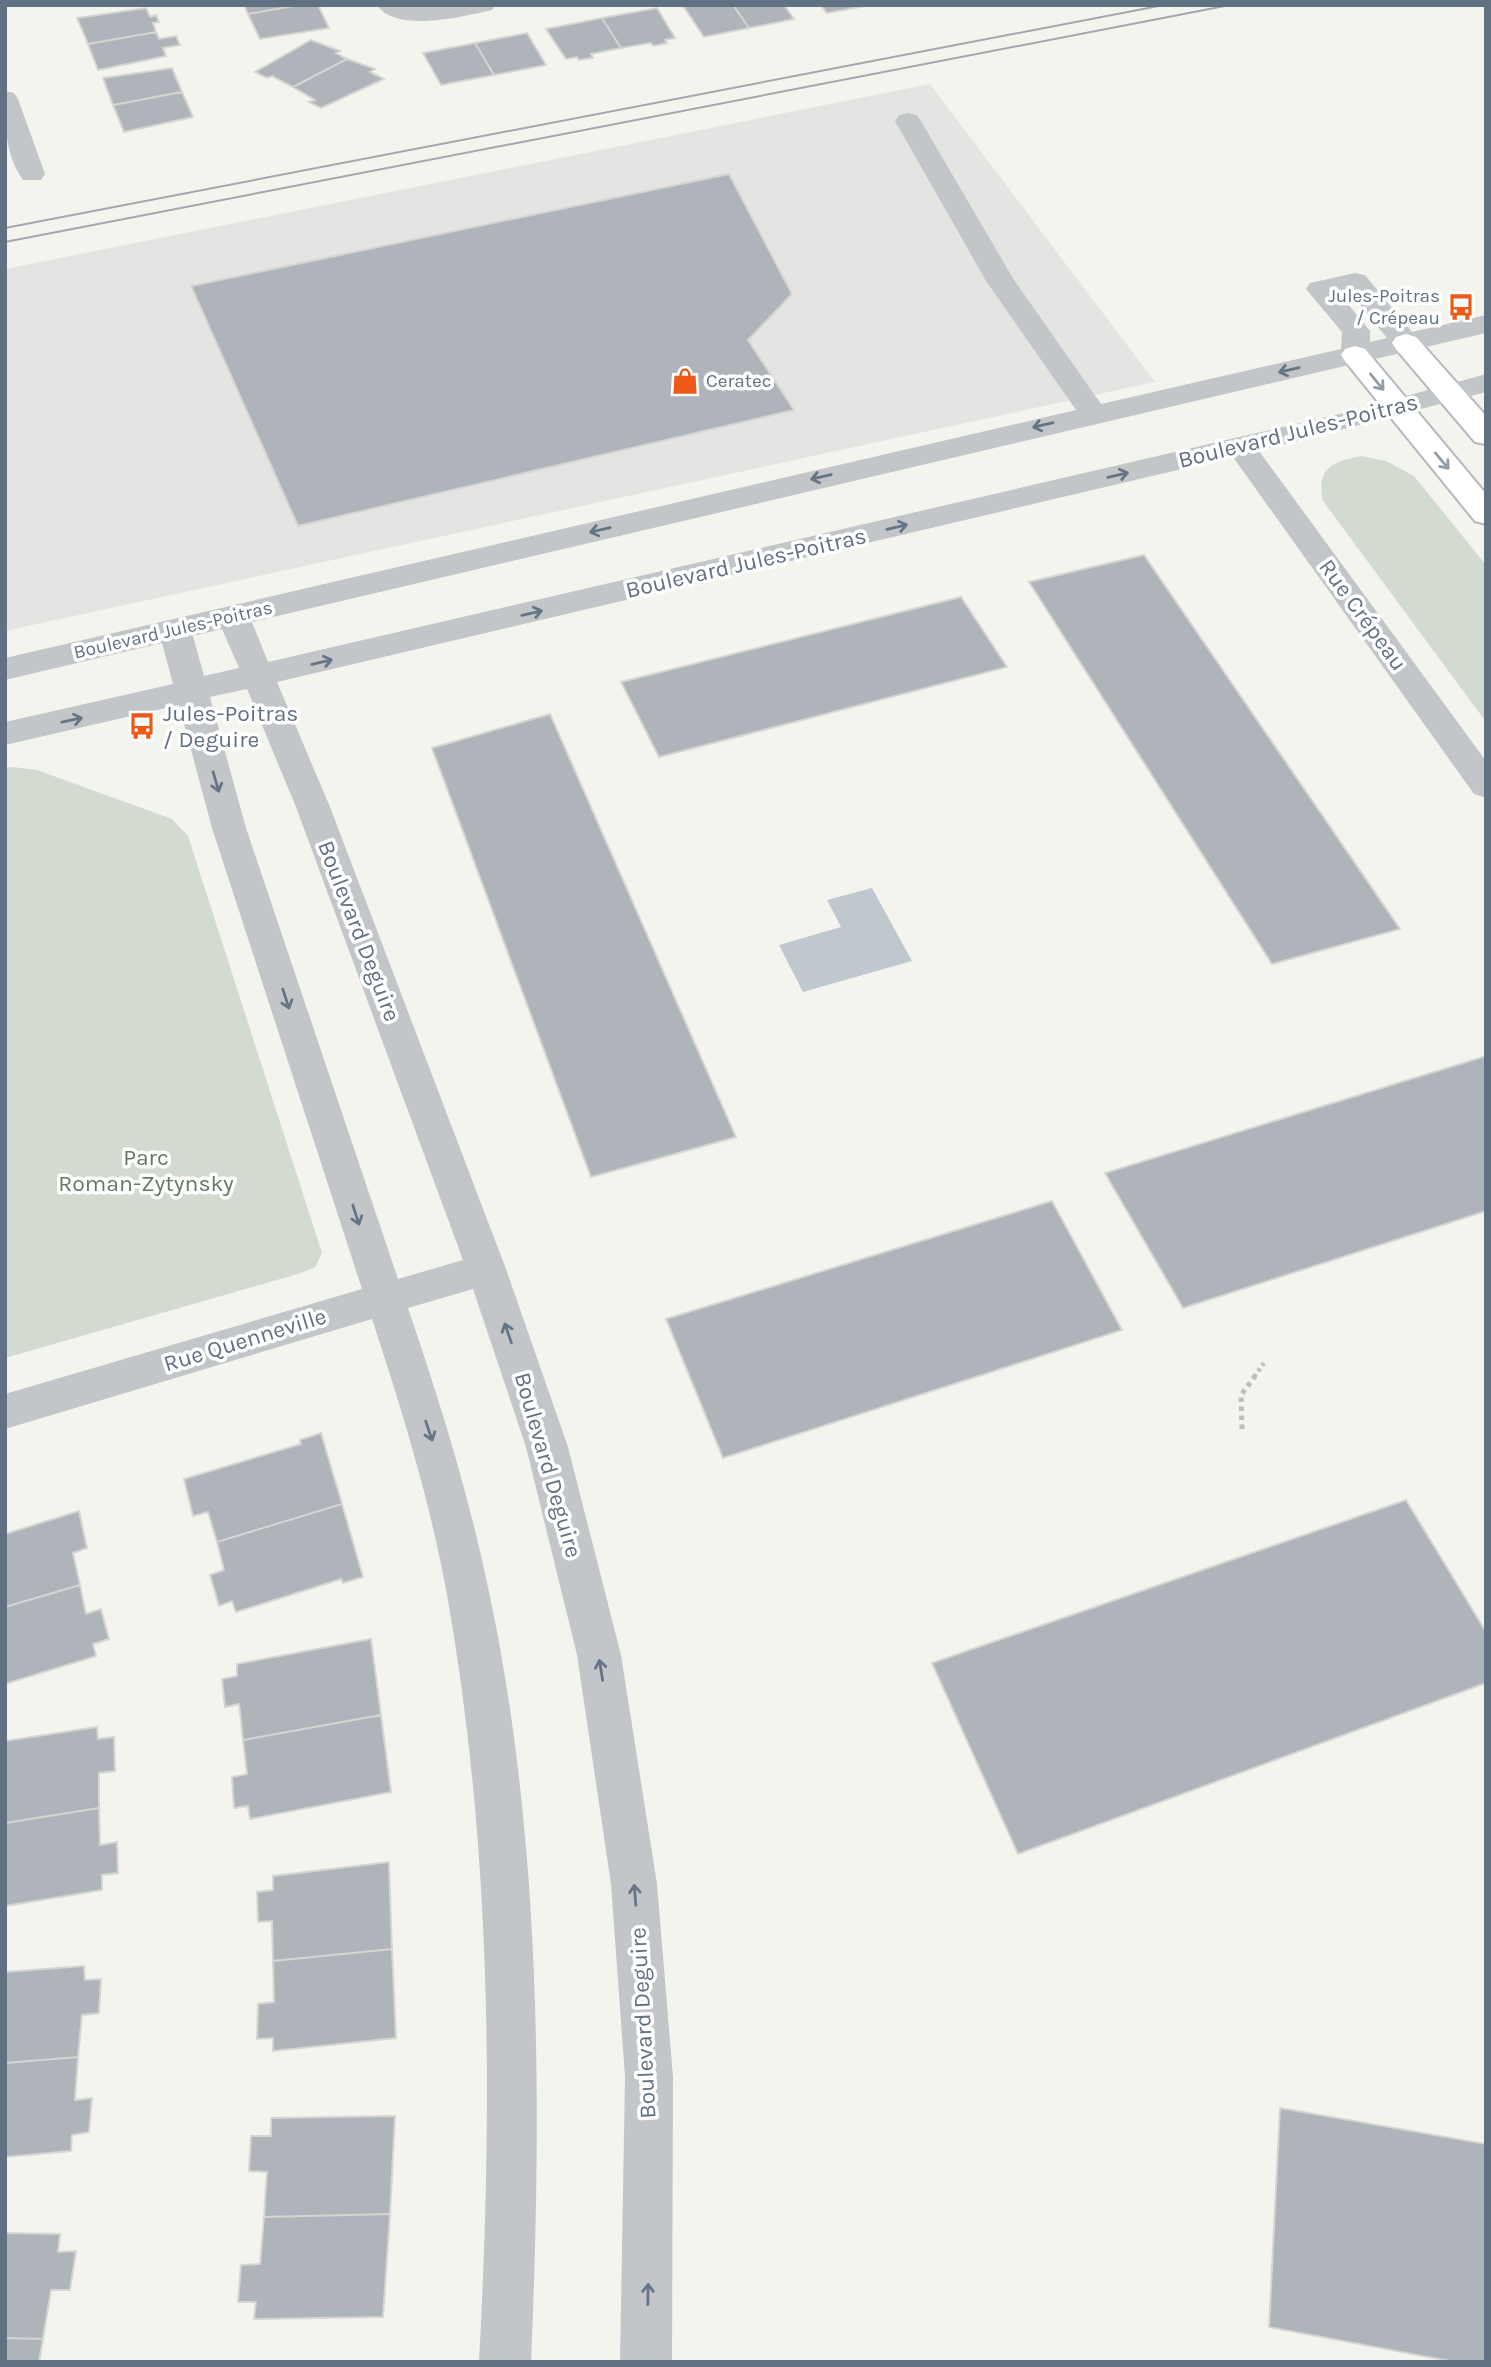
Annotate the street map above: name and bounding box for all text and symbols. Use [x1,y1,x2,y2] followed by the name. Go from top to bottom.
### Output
[1328,285,1440,329] place label: Jules-Poitras / Crépeau
[1446,292,1476,322] bus stop icon: Jules-Poitras / Crépeau
[1278,363,1301,377] one-way arrow
[670,366,700,396] shop icon: Ceratec
[706,370,771,392] place label: Ceratec
[1369,372,1384,390] one-way arrow
[1175,388,1421,474] street label: Boulevard Jules-Poitras
[1032,419,1055,433] one-way arrow
[1434,452,1449,470] one-way arrow
[1106,468,1129,481] one-way arrow
[810,471,833,484] one-way arrow
[885,520,908,533] one-way arrow
[623,522,869,604] street label: Boulevard Jules-Poitras
[589,523,612,537] one-way arrow
[1313,554,1413,676] street label: Rue Crépeau
[71,596,275,664] street label: Boulevard Jules-Poitras
[520,606,543,619] one-way arrow
[311,654,333,667] one-way arrow
[163,700,298,753] place label: Jules-Poitras / Deguire
[127,711,157,741] bus stop icon: Jules-Poitras / Deguire
[60,712,83,726] one-way arrow
[211,771,224,793] one-way arrow
[312,837,406,1025] street label: Boulevard Deguire
[280,988,293,1010] one-way arrow
[58,1144,234,1197] park label: Parc Roman-Zytynsky
[351,1204,364,1226] one-way arrow
[160,1302,330,1378] street label: Rue Quenneville
[501,1323,513,1345] one-way arrow
[509,1369,587,1561] street label: Boulevard Deguire
[423,1420,436,1442] one-way arrow
[594,1659,607,1682] one-way arrow
[628,1884,641,1907] one-way arrow
[625,1927,661,2119] street label: Boulevard Deguire
[642,2282,655,2305] one-way arrow

